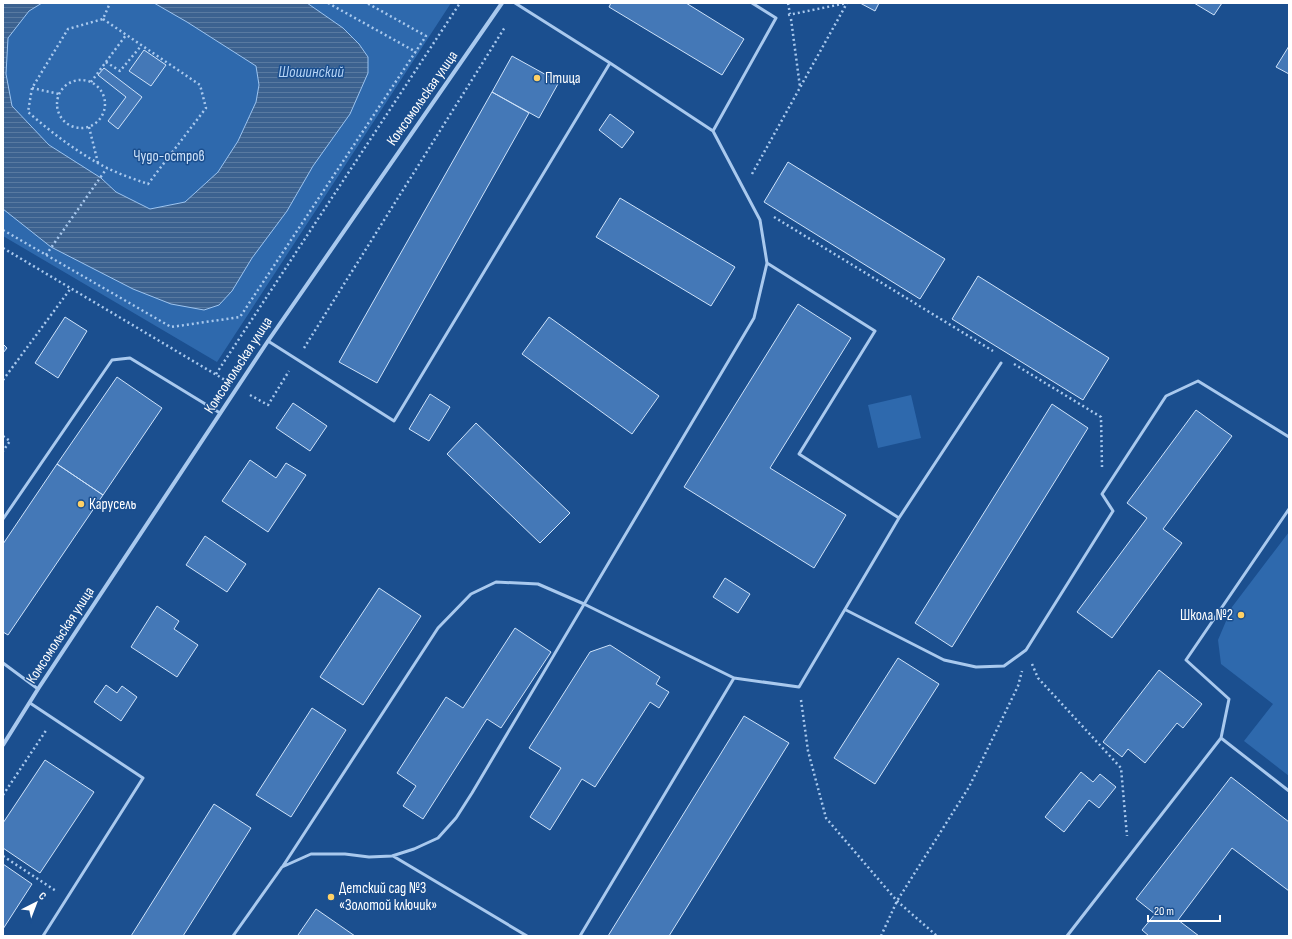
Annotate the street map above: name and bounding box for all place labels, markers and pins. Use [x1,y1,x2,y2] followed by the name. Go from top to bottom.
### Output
[545,69,581,88] place label: Птица
[532,73,542,83] marker: Птица
[89,495,136,514] place label: Карусель
[76,499,86,509] marker: Карусель
[1180,606,1233,625] place label: Школа №2
[1236,610,1246,620] marker: Школа №2
[339,879,437,915] place label: Детский сад №3 «Золотой ключик»
[326,892,336,902] marker: Детский сад №3 «Золотой ключик»

